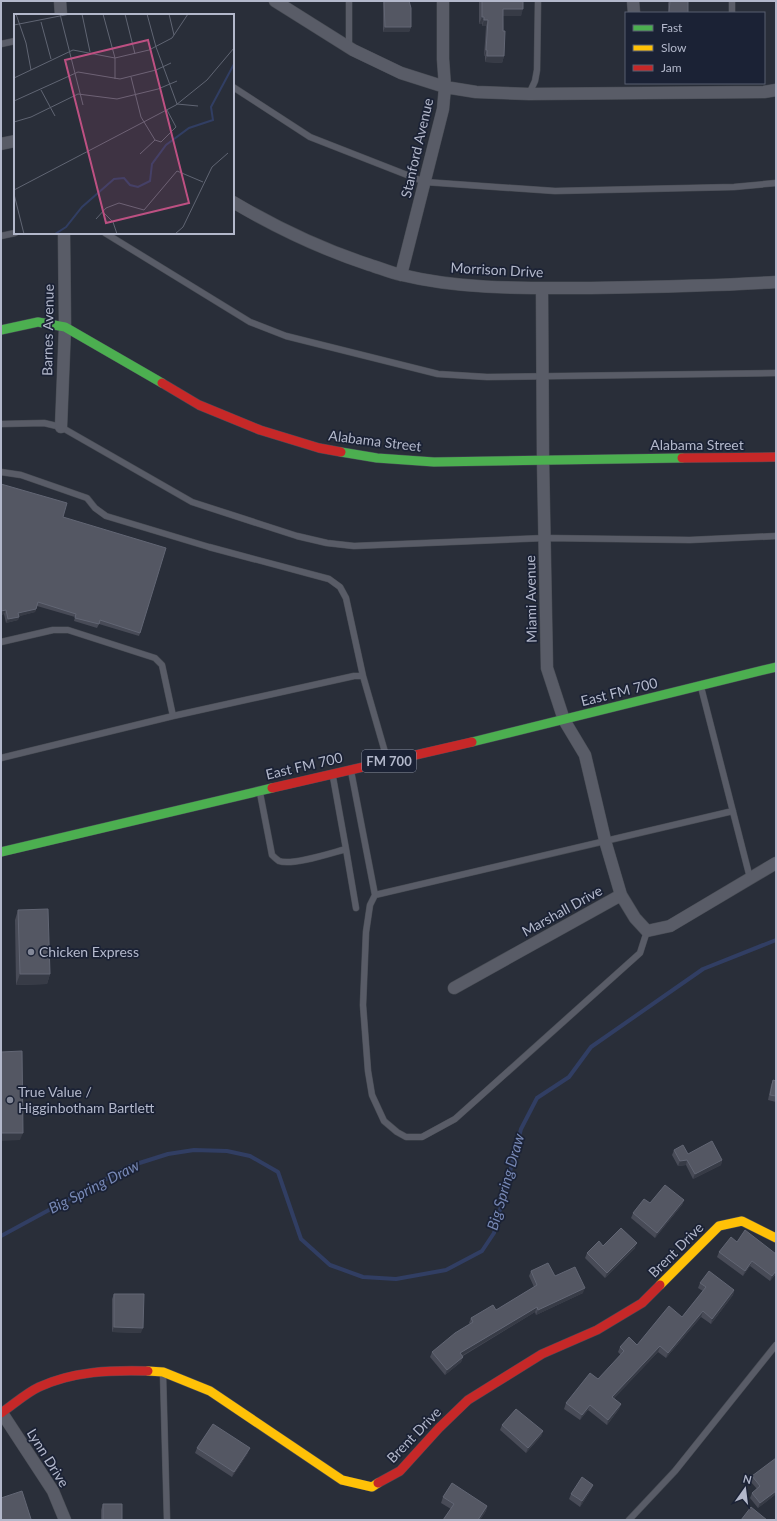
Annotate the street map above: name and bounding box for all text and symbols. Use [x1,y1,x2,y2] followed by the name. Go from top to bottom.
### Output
[625,12,765,84] legend
[14,14,234,234] inset map
[661,20,683,35] text: Fast
[661,40,687,55] text: Slow
[661,60,682,75] text: Jam
[397,96,436,199] street label: Stanford Avenue
[450,259,544,280] street label: Morrison Drive
[38,284,57,376] street label: Barnes Avenue
[328,426,422,455] street label: Alabama Street
[650,436,744,453] street label: Alabama Street
[521,555,540,643] street label: Miami Avenue
[579,674,659,709] street label: East FM 700
[264,748,344,783] street label: East FM 700
[362,750,416,772] road number: FM 700
[519,882,605,940] street label: Marshall Drive
[39,943,139,960] place label: Chicken Express
[26,947,36,957] marker: Chicken Express
[18,1083,155,1116] place label: True Value / Higginbotham Bartlett
[5,1095,15,1105] marker: True Value / Higginbotham Bartlett
[483,1131,527,1232] water label: Big Spring Draw
[45,1155,142,1217] water label: Big Spring Draw
[645,1219,707,1281] street label: Brent Drive
[383,1403,444,1466] street label: Brent Drive
[24,1425,73,1490] street label: Lynn Drive
[725,1469,765,1509] north arrow
[742,1471,753,1486] text: N

